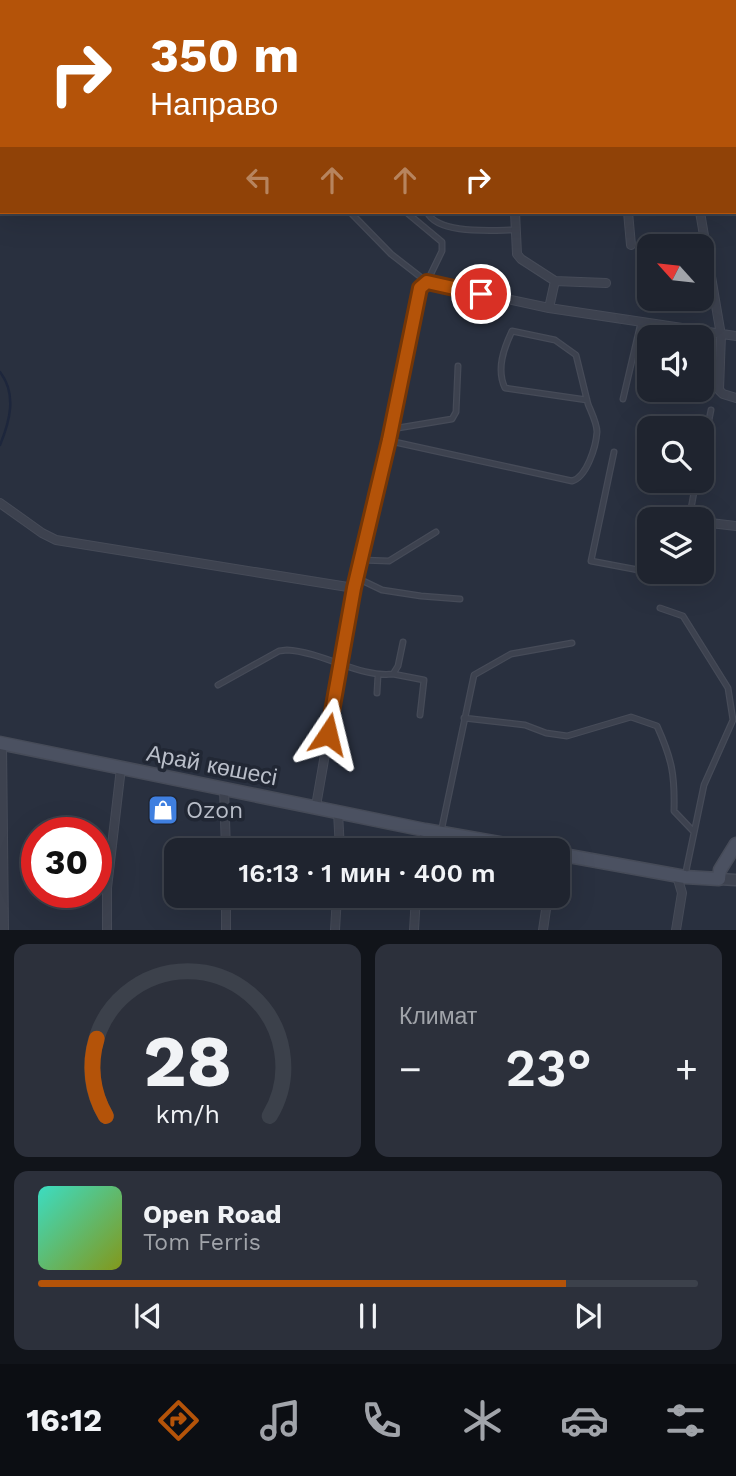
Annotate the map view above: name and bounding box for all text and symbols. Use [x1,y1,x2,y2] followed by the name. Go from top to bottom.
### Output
[150,26,299,84] text: 350 m
[35,28,126,119] icon: right
[150,85,278,123] text: Направо
[240,161,278,199] icon: left
[313,161,351,199] icon: ahead
[386,161,424,199] icon: ahead
[459,161,497,199] icon: right
[637,234,714,312] north arrow
[637,234,714,584] map controls
[451,264,511,324] pin
[462,275,500,313] icon: arrive
[637,325,714,402] button: sound
[637,416,714,493] button: search
[637,507,714,584] button: layers
[291,697,365,771] position arrow
[144,740,279,791] street label: Арай көшесі
[146,793,180,827] shop icon: Ozon
[186,797,243,824] place label: Ozon
[21,817,112,908] speed limit sign: 30
[238,858,496,888] text: 16:13 · 1 мин · 400 m
[399,1003,477,1030] text: Климат
[143,1019,232,1105] text: 28
[505,1038,592,1099] text: 23°
[399,1047,422,1091] text: −
[675,1047,698,1091] text: +
[155,1100,220,1129] text: km/h
[143,1199,281,1229] text: Open Road
[143,1229,261,1256] text: Tom Ferris
[129,1297,167,1335] icon: previous
[349,1297,387,1335] icon: pause
[569,1297,607,1335] icon: next
[154,1396,203,1445] icon: directions
[256,1396,305,1445] icon: music
[357,1396,406,1445] icon: phone
[458,1396,507,1445] icon: climate
[560,1396,609,1445] icon: car
[661,1396,710,1445] icon: filters
[26,1401,102,1439] text: 16:12

